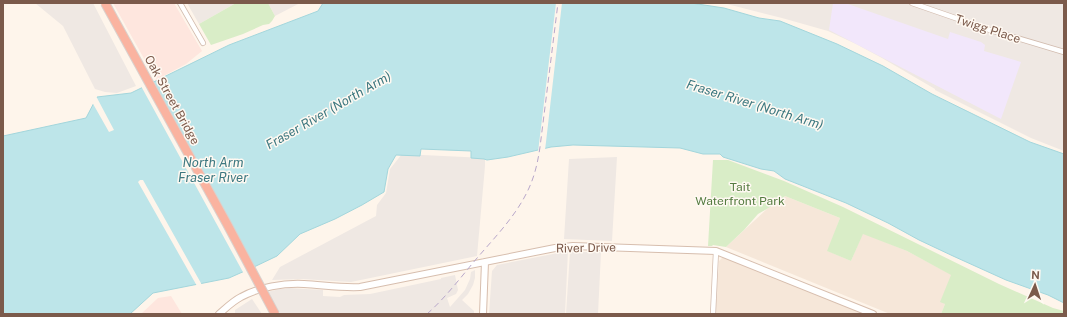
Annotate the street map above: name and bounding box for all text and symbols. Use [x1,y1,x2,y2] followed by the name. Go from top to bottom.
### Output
[954,12,1023,46] street label: Twigg Place
[142,53,202,147] street label: Oak Street Bridge
[263,68,394,152] water label: Fraser River (North Arm)
[685,77,825,132] water label: Fraser River (North Arm)
[178,155,248,185] water label: North Arm Fraser River
[695,180,785,208] park label: Tait Waterfront Park
[556,240,616,256] street label: River Drive
[1015,265,1055,305] north arrow
[1031,269,1040,281] text: N

